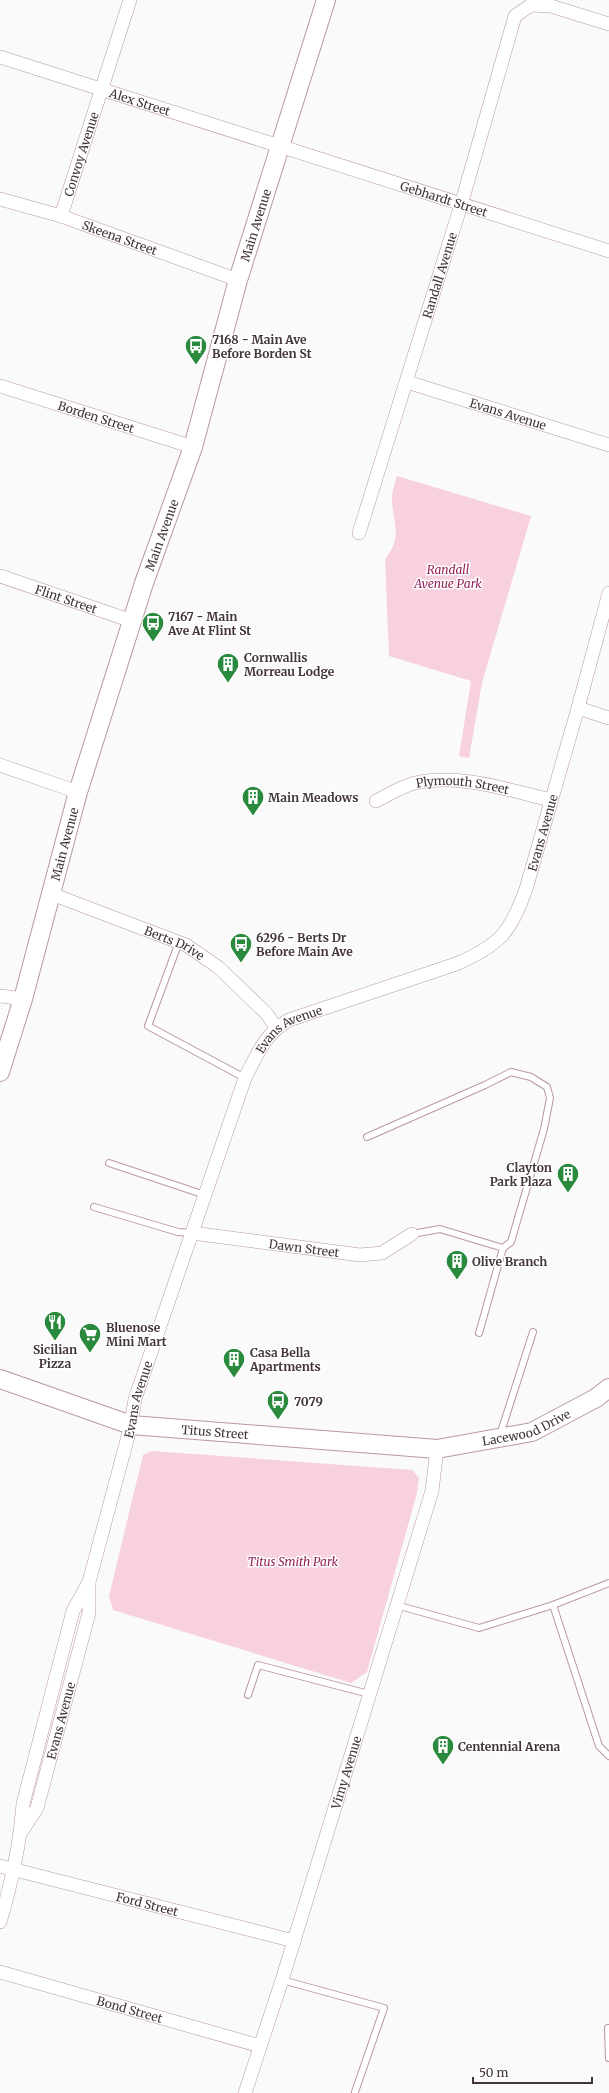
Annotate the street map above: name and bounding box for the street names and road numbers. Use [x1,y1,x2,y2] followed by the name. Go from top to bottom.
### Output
[107,85,173,118] street label: Alex Street
[60,110,101,198] street label: Convoy Avenue
[398,178,490,219] street label: Gebhardt Street
[237,187,274,263] street label: Main Avenue
[80,217,160,258] street label: Skeena Street
[419,230,460,320] street label: Randall Avenue
[468,395,548,433] street label: Evans Avenue
[56,397,137,436] street label: Borden Street
[142,497,181,573] street label: Main Avenue
[33,581,100,616] street label: Flint Street
[415,772,511,797] street label: Plymouth Street
[524,793,560,873] street label: Evans Avenue
[47,806,81,882] street label: Main Avenue
[142,922,207,963] street label: Berts Drive
[252,1002,324,1056] street label: Evans Avenue
[268,1236,341,1260] street label: Dawn Street
[120,1359,155,1440] street label: Evans Avenue
[481,1406,573,1448] street label: Lacewood Drive
[181,1421,249,1442] street label: Titus Street
[43,1680,78,1761] street label: Evans Avenue
[327,1734,364,1812] street label: Vimy Avenue
[115,1888,180,1919] street label: Ford Street
[95,1992,165,2026] street label: Bond Street

